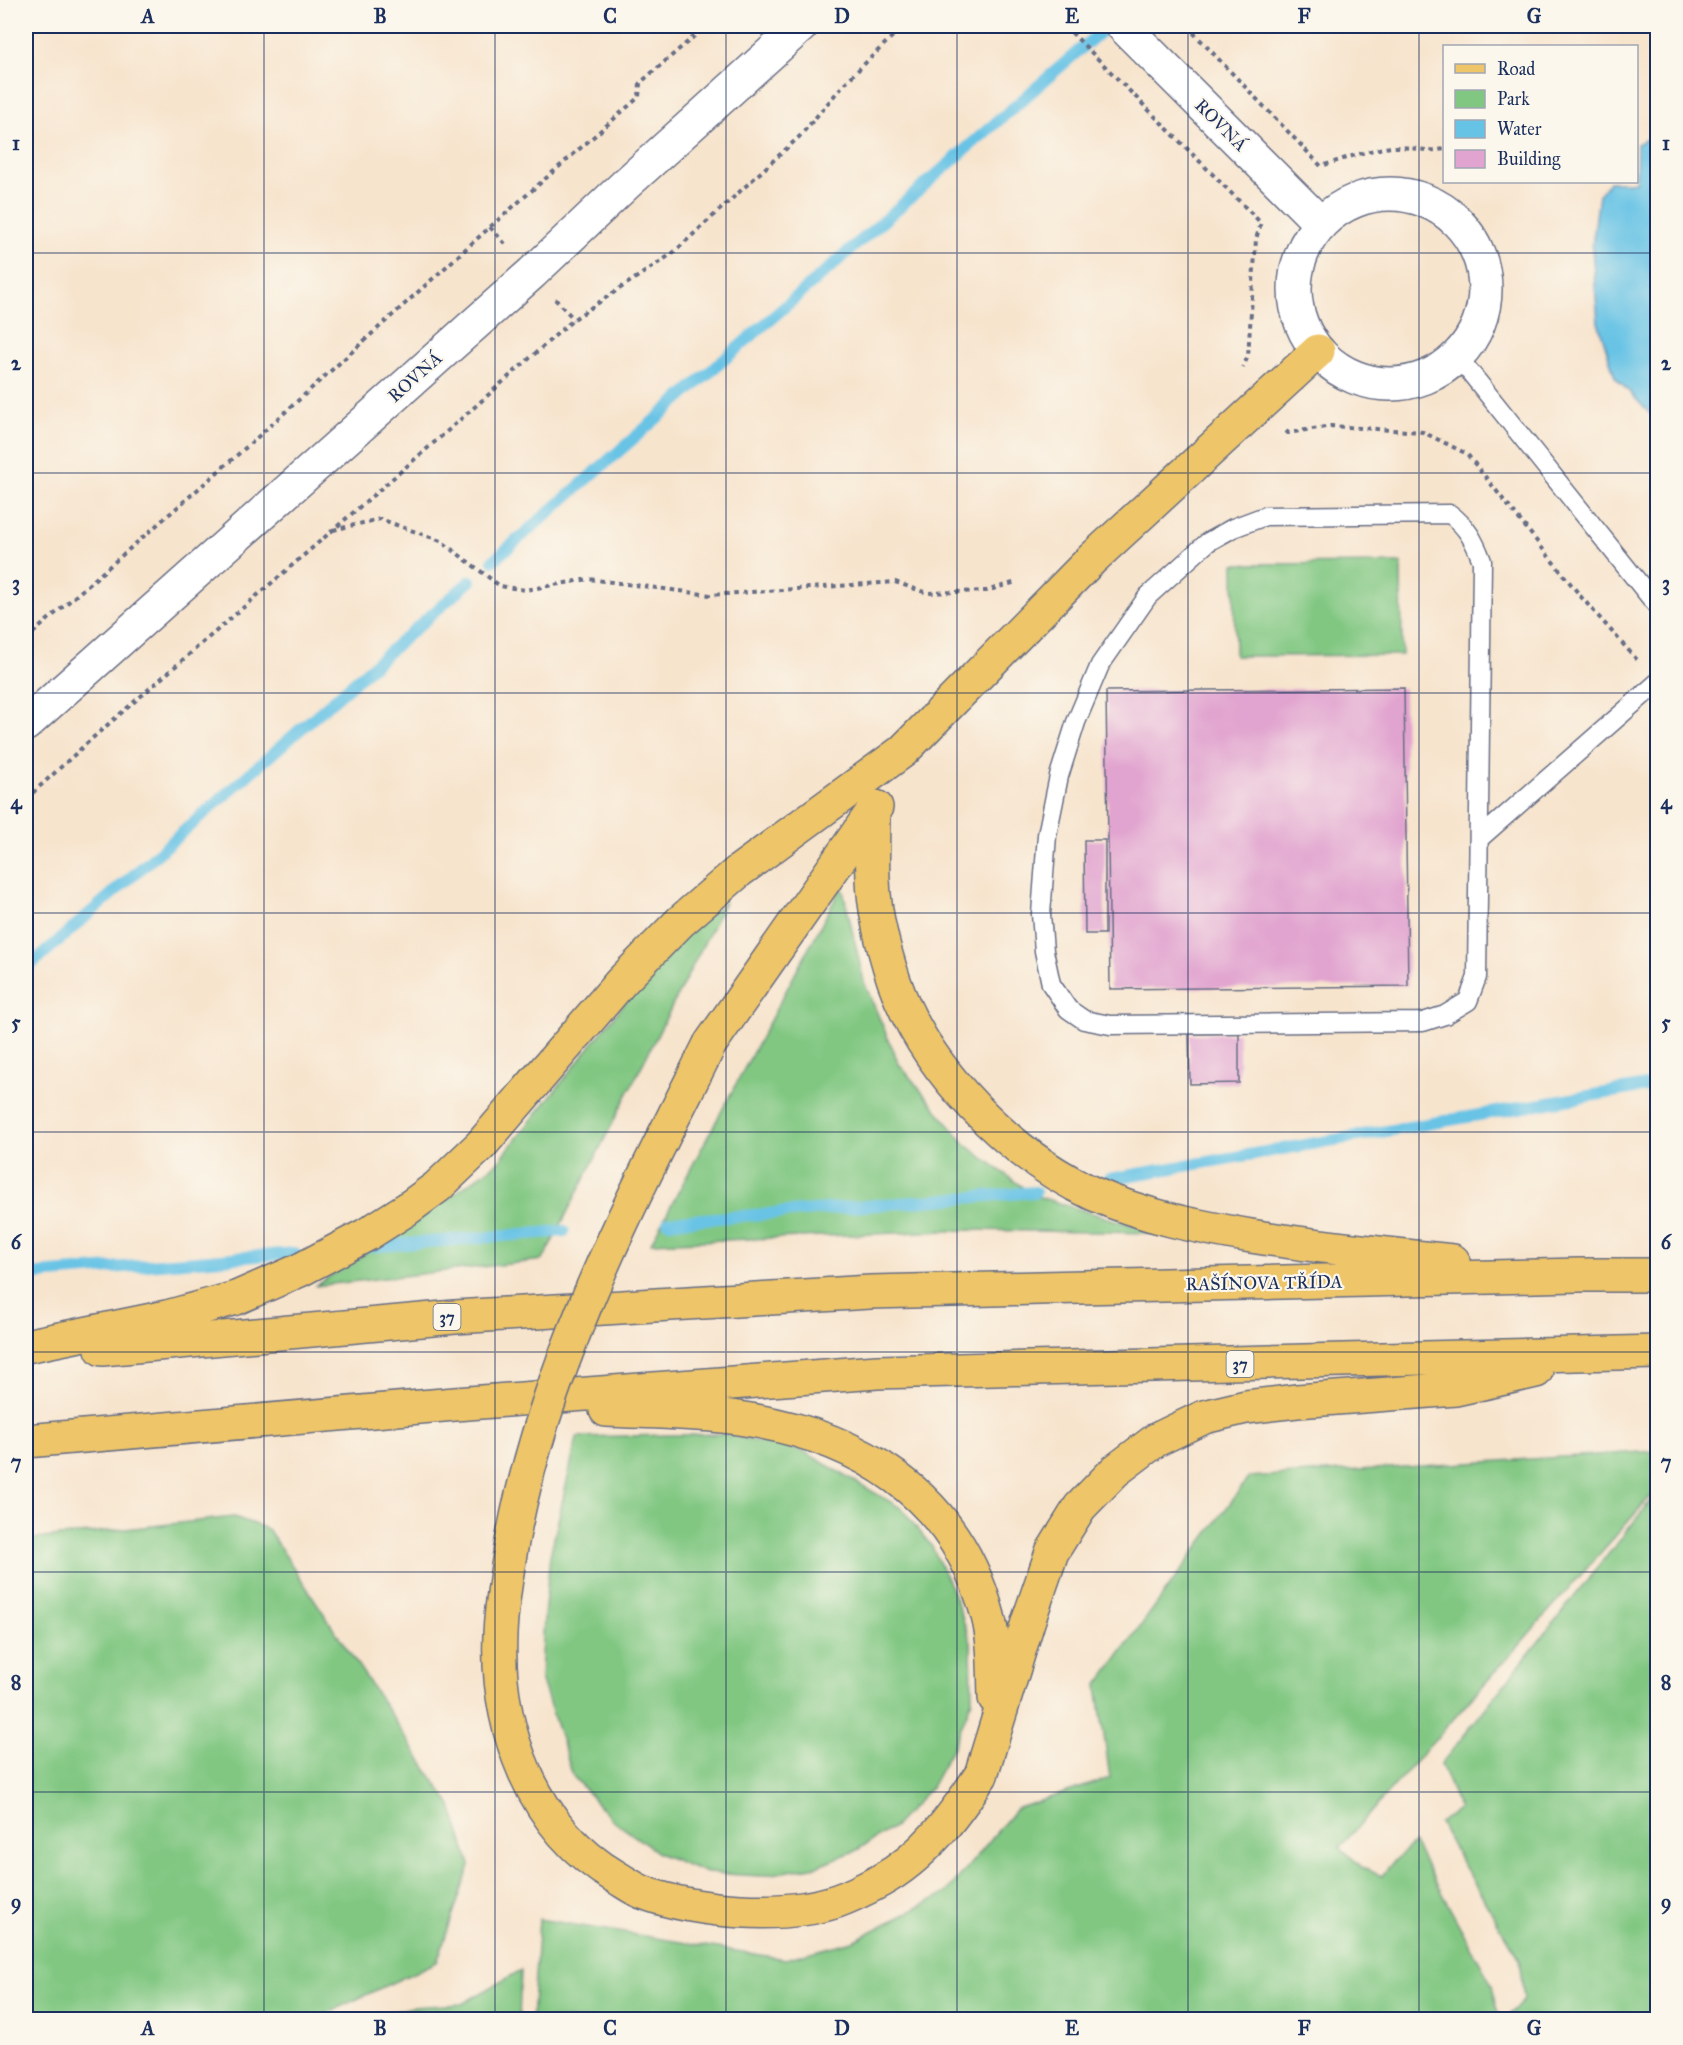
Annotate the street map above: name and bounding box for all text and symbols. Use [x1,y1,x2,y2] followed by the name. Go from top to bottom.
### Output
[139,4,155,28] text: A
[373,4,387,28] text: B
[603,4,617,28] text: C
[834,4,850,28] text: D
[1065,4,1080,28] text: E
[1297,4,1311,28] text: F
[1527,4,1542,28] text: G
[1443,45,1638,183] legend
[1497,58,1535,80] text: Road
[1497,88,1530,110] text: Park
[1190,93,1253,156] street label: ROVNÁ
[1497,118,1542,140] text: Water
[12,131,20,155] text: 1
[1662,131,1670,155] text: 1
[1497,148,1561,171] text: Building
[382,345,447,407] street label: ROVNÁ
[11,351,22,375] text: 2
[1661,351,1672,375] text: 2
[12,571,20,596] text: 3
[1662,571,1670,596] text: 3
[10,790,22,815] text: 4
[1660,790,1672,815] text: 4
[11,1010,21,1034] text: 5
[1661,1010,1671,1034] text: 5
[11,1230,23,1254] text: 6
[1661,1230,1673,1254] text: 6
[1185,1269,1343,1295] street label: RAŠÍNOVA TŘÍDA
[434,1304,460,1330] road number: 37
[1226,1351,1254,1377] road number: 37
[11,1450,22,1474] text: 7
[1661,1450,1672,1474] text: 7
[11,1670,21,1694] text: 8
[1661,1670,1671,1694] text: 8
[11,1890,21,1915] text: 9
[1661,1890,1671,1915] text: 9
[139,2016,155,2040] text: A
[373,2016,387,2040] text: B
[603,2016,617,2040] text: C
[834,2016,850,2040] text: D
[1065,2016,1080,2040] text: E
[1297,2016,1311,2040] text: F
[1527,2016,1542,2040] text: G

